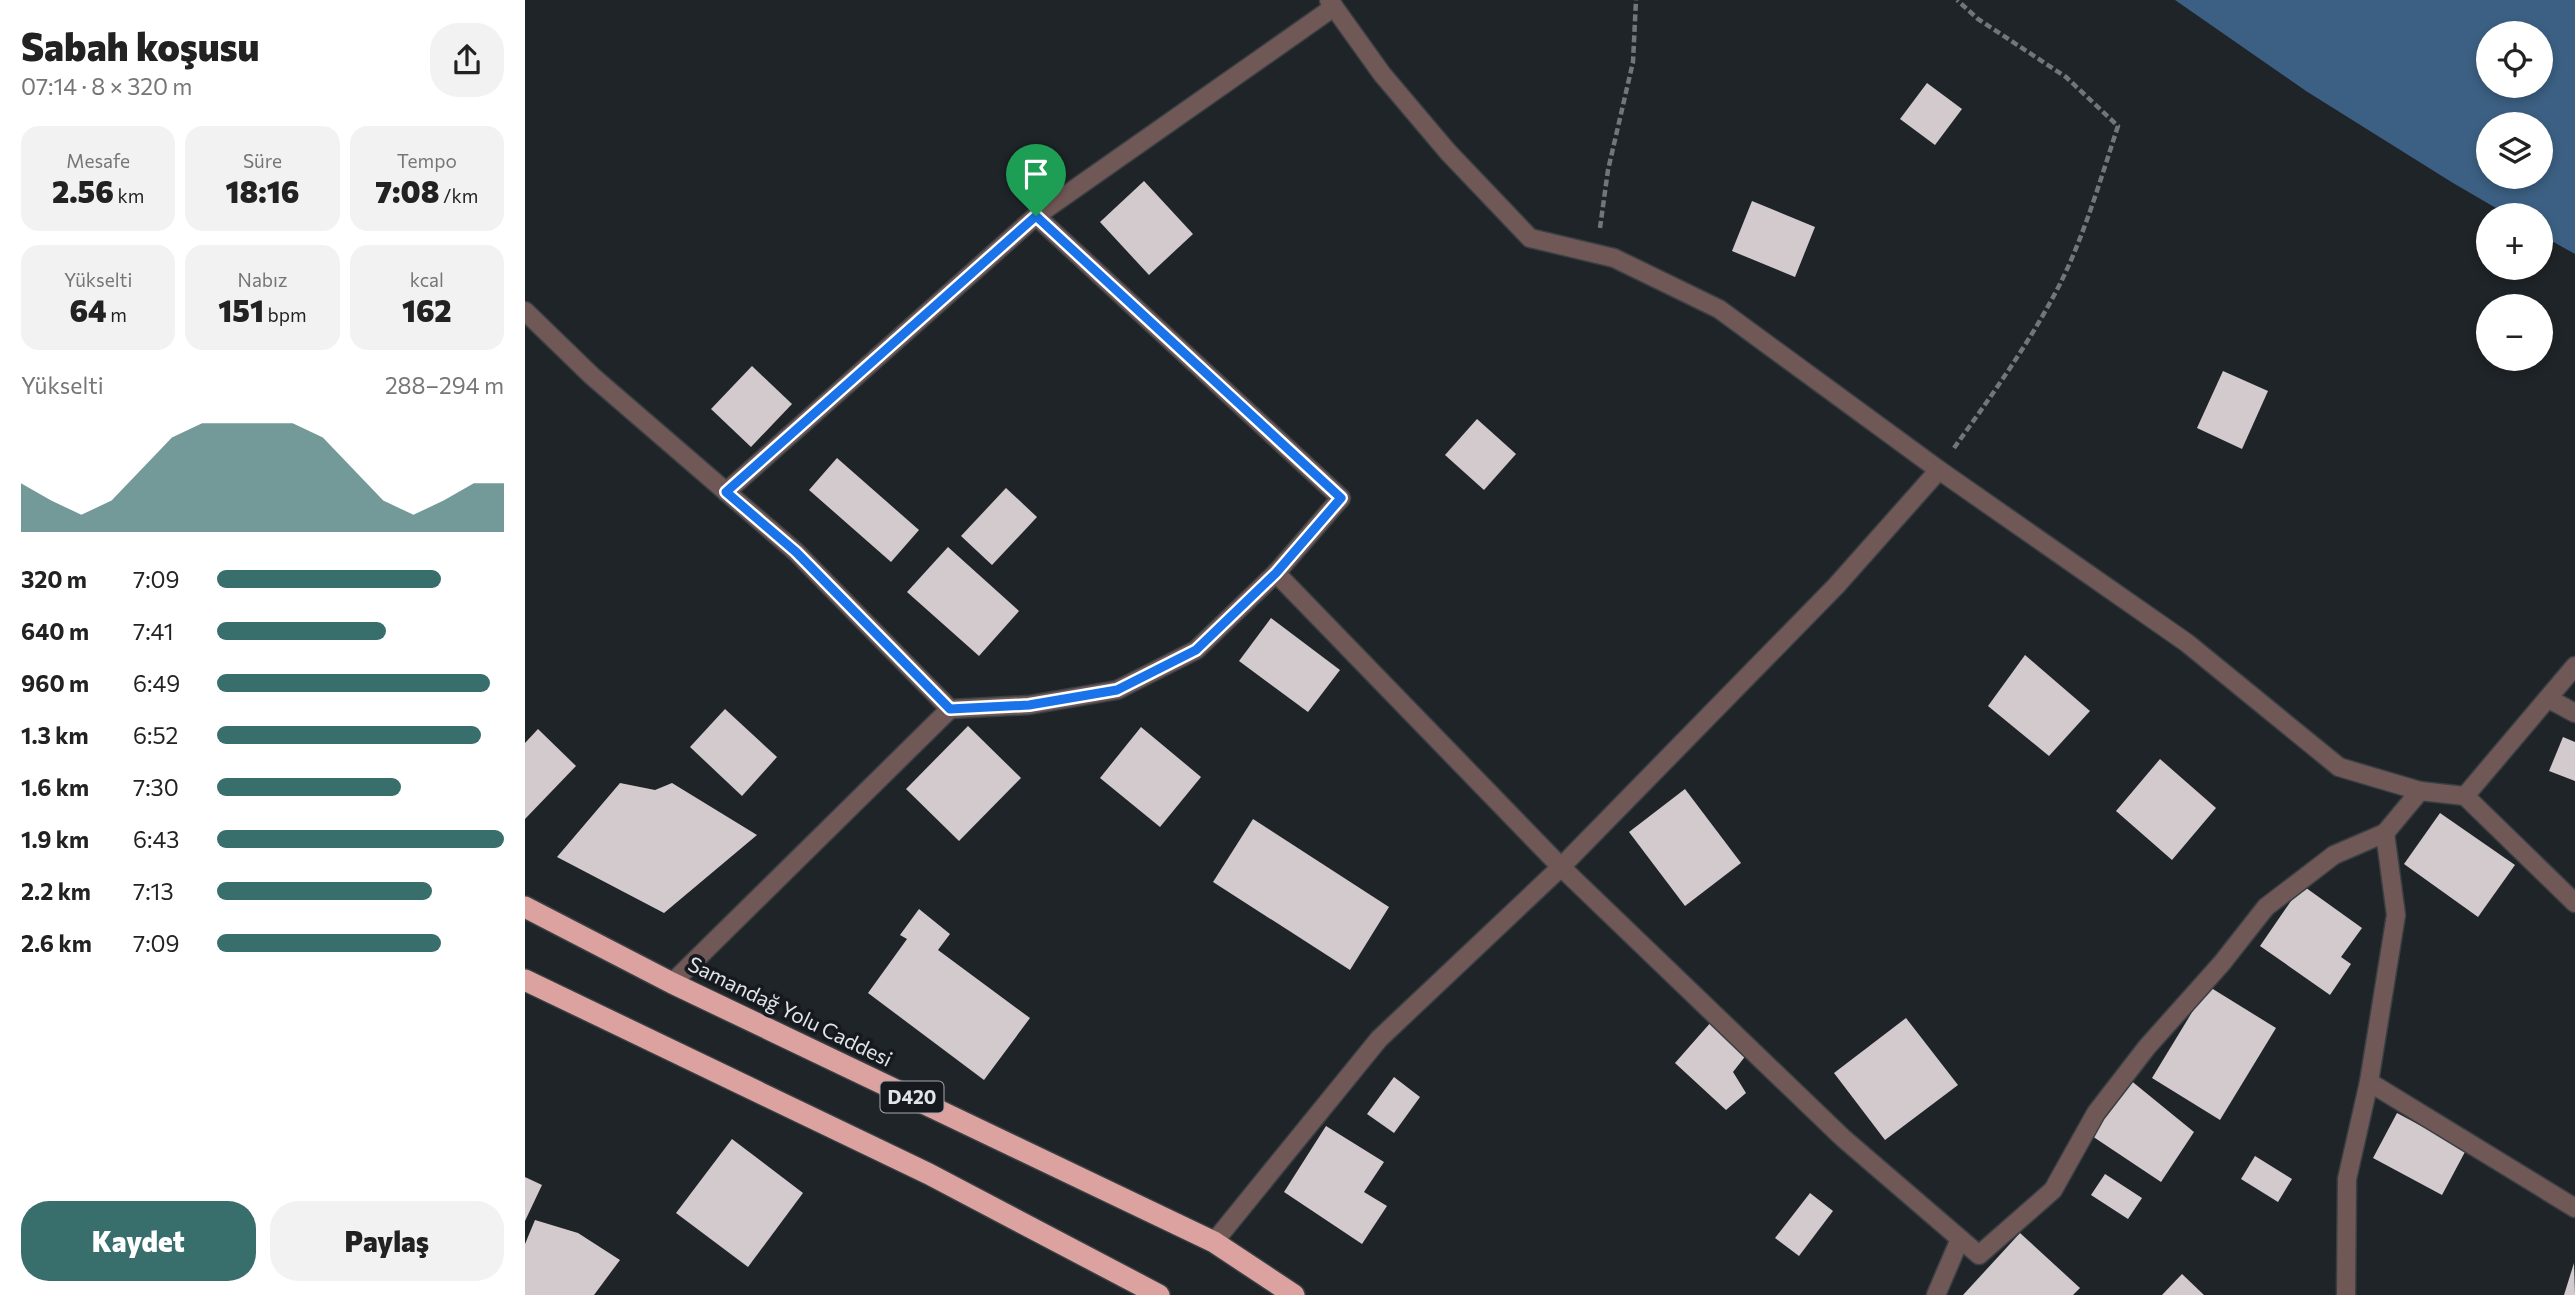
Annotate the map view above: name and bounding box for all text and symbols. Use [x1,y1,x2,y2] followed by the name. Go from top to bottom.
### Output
[2476,21,2553,371] map controls
[2476,21,2553,98] button: locate
[21,22,259,69] text: Sabah koşusu
[430,23,504,97] button: share
[21,72,192,100] text: 07:14 · 8 × 320 m
[2476,112,2553,189] button: layers
[1006,144,1066,216] pin
[66,149,130,172] text: Mesafe
[243,149,282,172] text: Süre
[397,149,457,172] text: Tempo
[1017,155,1055,193] icon: arrive
[52,172,114,209] text: 2.56
[226,172,299,209] text: 18:16
[375,172,439,209] text: 7:08
[114,184,144,207] text: km
[439,184,478,207] text: /km
[2476,203,2553,280] button: +
[64,268,132,291] text: Yükselti
[238,268,287,291] text: Nabız
[410,268,444,291] text: kcal
[69,291,107,328] text: 64
[218,291,264,328] text: 151
[402,291,452,328] text: 162
[2476,294,2553,371] button: −
[107,303,127,326] text: m
[264,303,307,326] text: bpm
[21,371,104,399] text: Yükselti
[385,371,504,399] text: 288–294 m
[21,565,87,593] text: 320 m
[133,565,180,593] text: 7:09
[21,617,89,645] text: 640 m
[133,617,174,645] text: 7:41
[21,669,89,697] text: 960 m
[133,669,180,697] text: 6:49
[21,721,89,749] text: 1.3 km
[133,721,178,749] text: 6:52
[21,773,89,801] text: 1.6 km
[133,773,179,801] text: 7:30
[21,825,89,853] text: 1.9 km
[133,825,179,853] text: 6:43
[21,877,91,905] text: 2.2 km
[133,877,174,905] text: 7:13
[21,929,92,957] text: 2.6 km
[133,929,180,957] text: 7:09
[684,950,897,1071] street label: Samandağ Yolu Caddesi
[881,1082,943,1112] road number: D420
[21,1201,256,1281] button: Kaydet
[270,1201,504,1281] button: Paylaş

